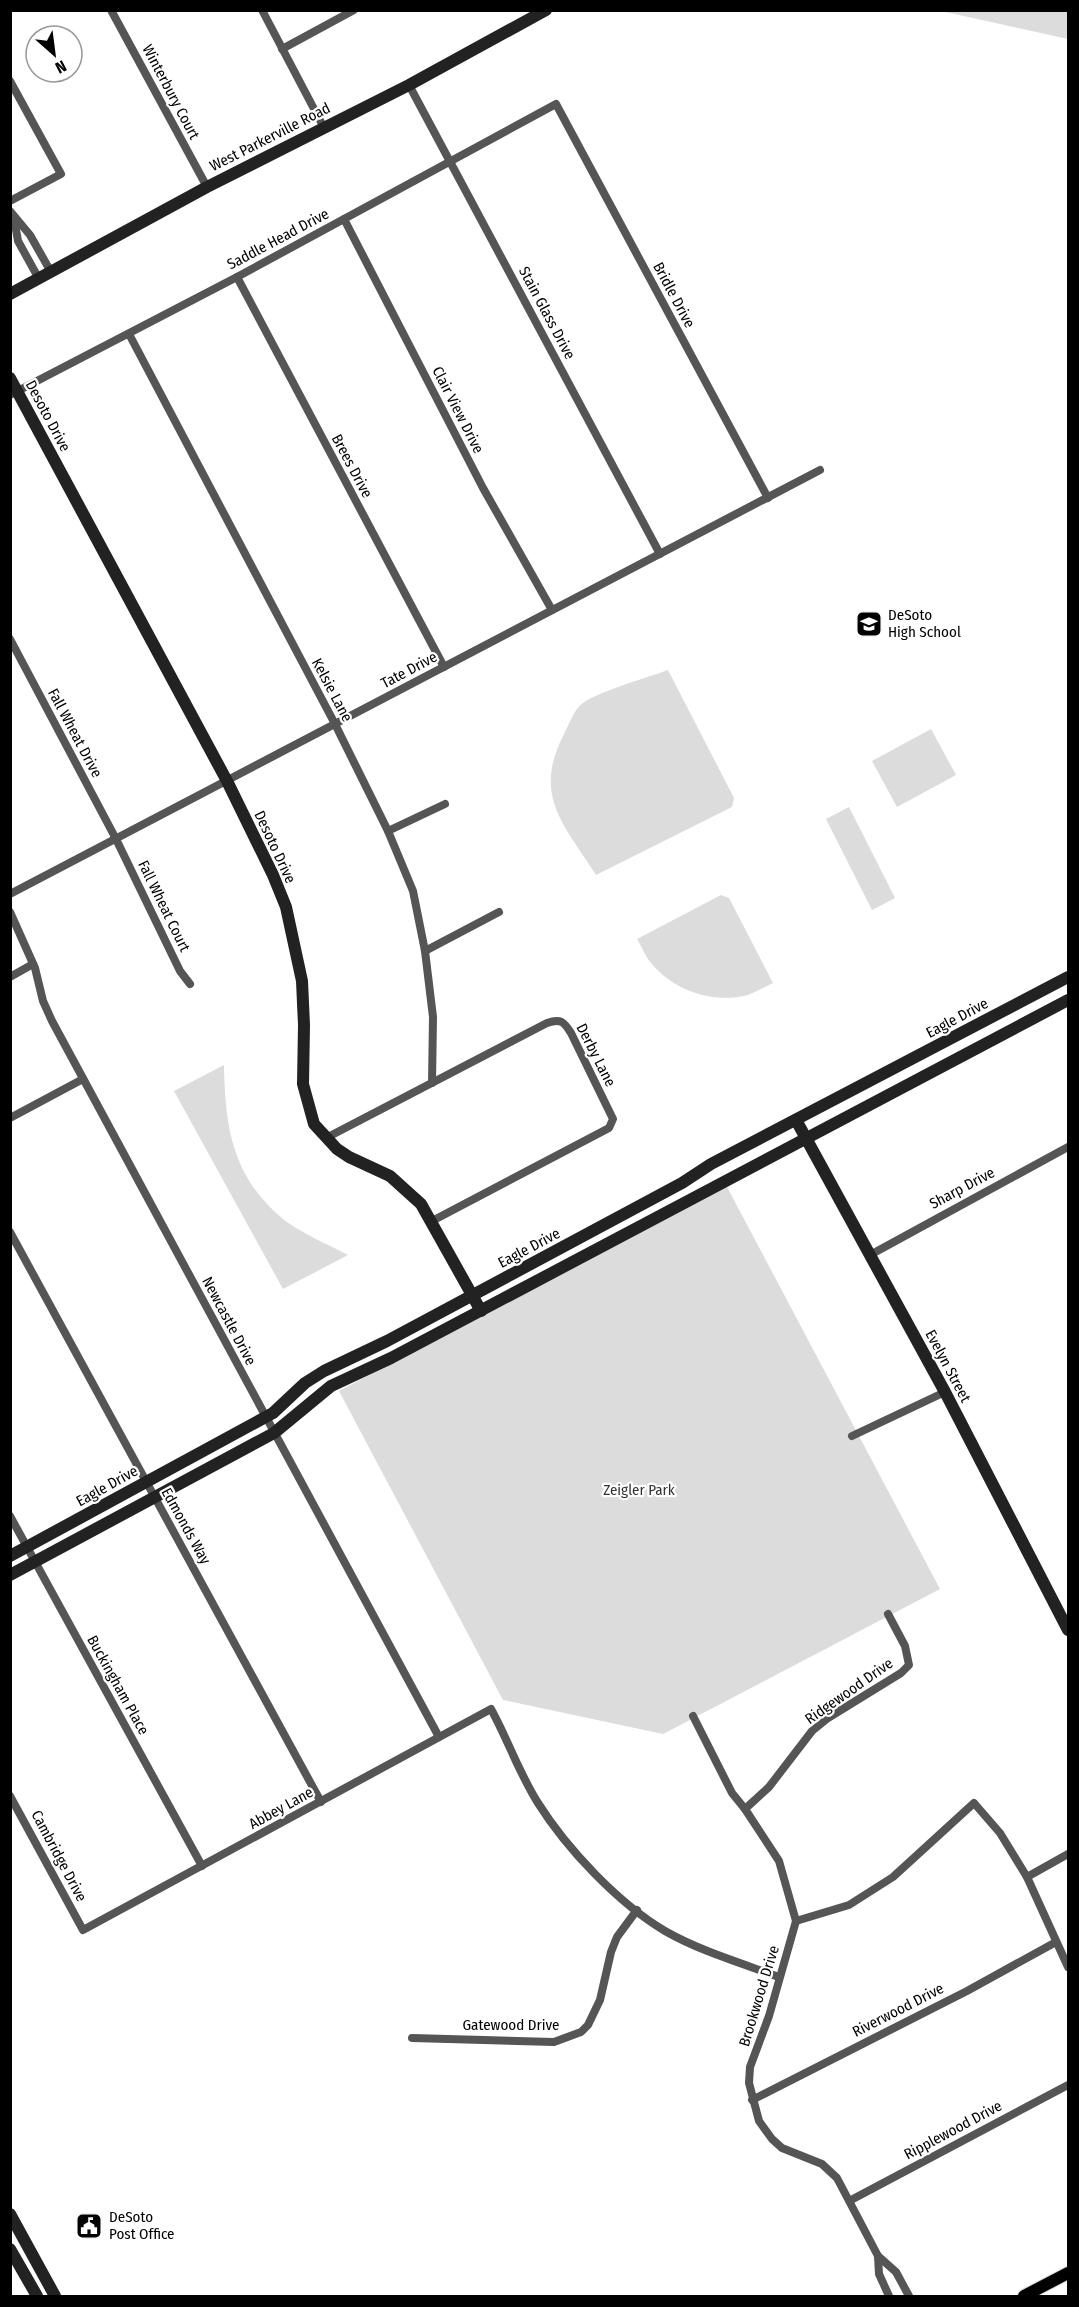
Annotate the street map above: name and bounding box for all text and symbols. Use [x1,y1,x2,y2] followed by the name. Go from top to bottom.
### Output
[24,24,84,84] north arrow
[138,42,204,143] street label: Winterbury Court
[52,56,70,77] text: N
[207,99,333,175] street label: West Parkerville Road
[224,205,332,273] street label: Saddle Head Drive
[649,259,699,331] street label: Bridle Drive
[515,264,579,362] street label: Stain Glass Drive
[428,364,488,456] street label: Clair View Drive
[22,377,74,455] street label: Desoto Drive
[328,431,376,501] street label: Brees Drive
[888,606,961,641] place label: DeSoto High School
[854,609,884,639] school or university icon: DeSoto High School
[378,648,440,692] street label: Tate Drive
[308,655,356,725] street label: Kelsie Lane
[44,685,106,781] street label: Fall Wheat Drive
[250,808,300,886] street label: Desoto Drive
[134,857,194,955] street label: Fall Wheat Court
[923,994,991,1042] street label: Eagle Drive
[572,1020,620,1090] street label: Derby Lane
[926,1163,998,1213] street label: Sharp Drive
[495,1224,563,1272] street label: Eagle Drive
[198,1274,260,1368] street label: Newcastle Drive
[921,1327,975,1405] street label: Evelyn Street
[73,1462,141,1510] street label: Eagle Drive
[603,1481,675,1499] park label: Zeigler Park
[158,1485,215,1568] street label: Edmonds Way
[83,1632,153,1738] street label: Buckingham Place
[802,1654,896,1728] street label: Ridgewood Drive
[246,1783,316,1833] street label: Abbey Lane
[27,1807,91,1905] street label: Cambridge Drive
[735,1943,783,2049] street label: Brookwood Drive
[849,1979,947,2041] street label: Riverwood Drive
[463,2016,559,2034] street label: Gatewood Drive
[901,2097,1005,2163] street label: Ripplewood Drive
[109,2208,175,2243] place label: DeSoto Post Office
[74,2211,104,2241] public building icon: DeSoto Post Office

